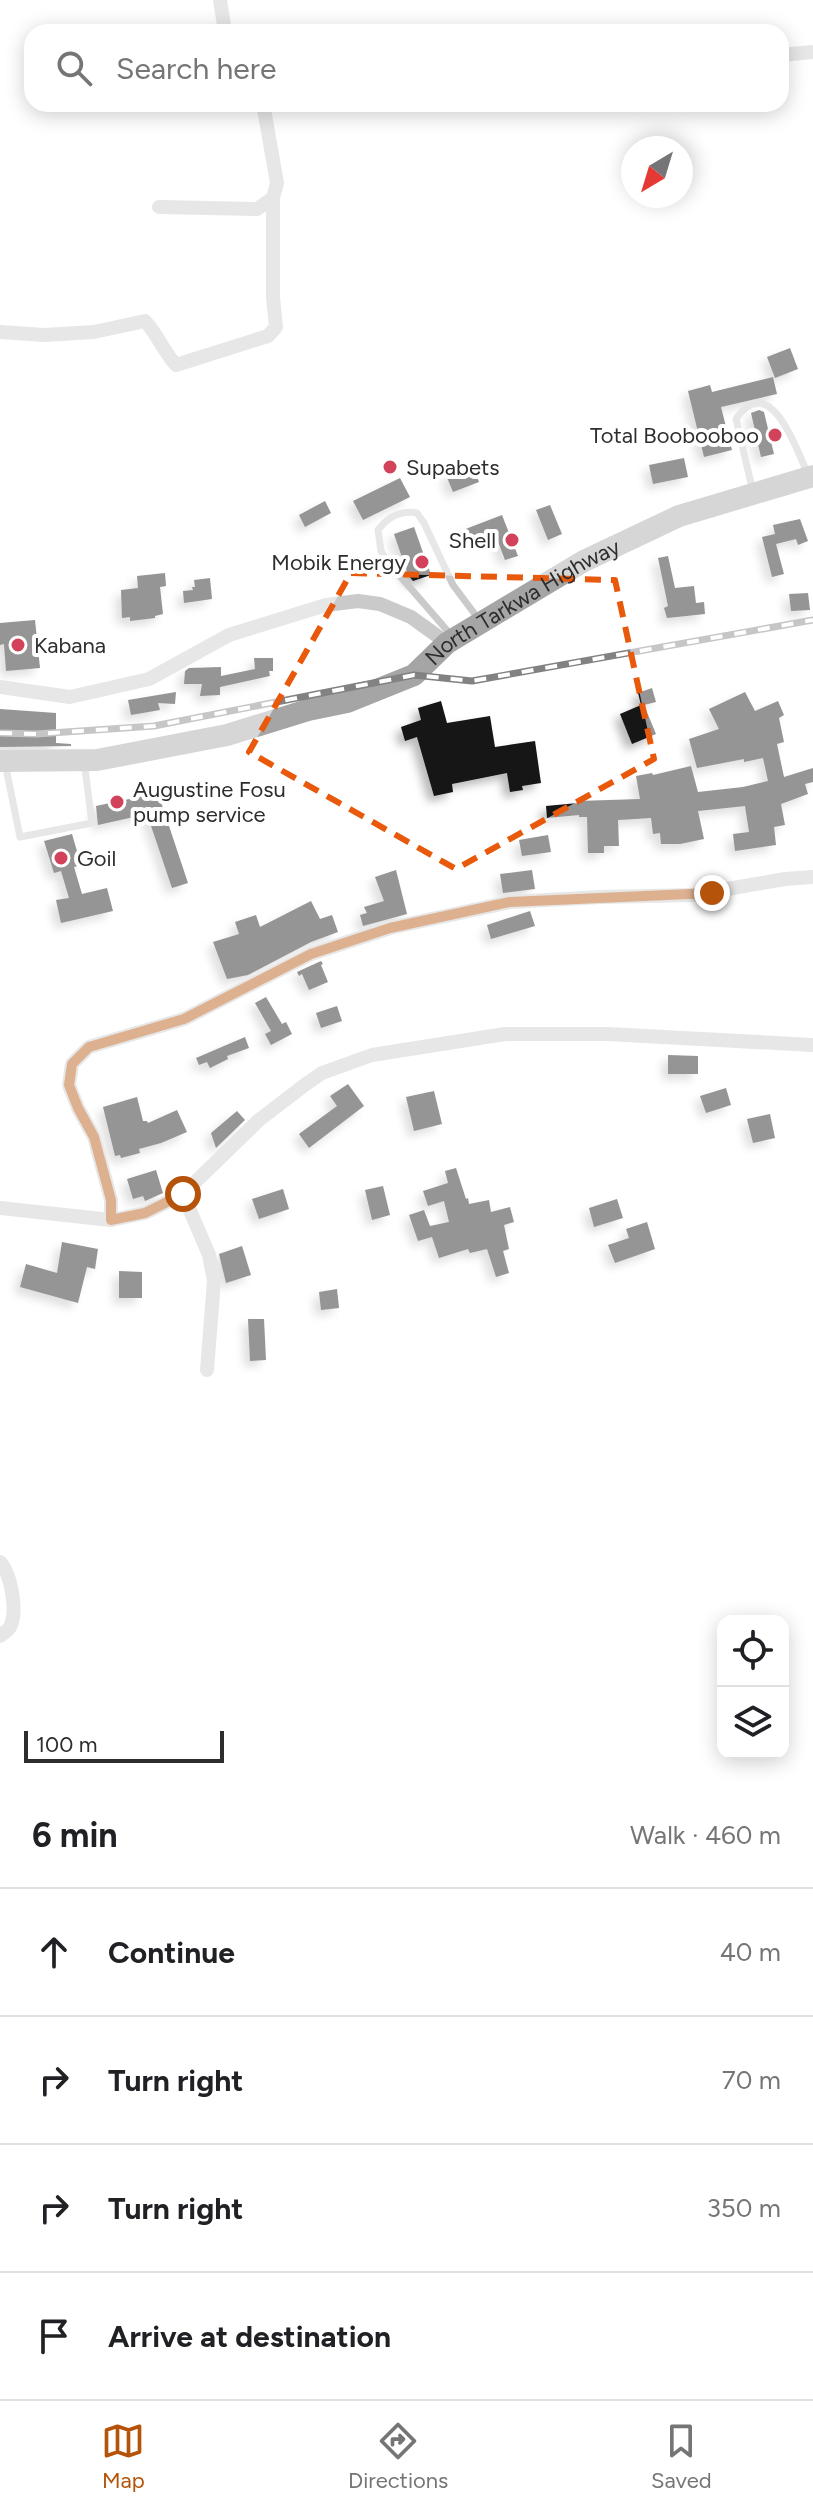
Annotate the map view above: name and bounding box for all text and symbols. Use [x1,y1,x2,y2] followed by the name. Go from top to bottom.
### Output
[24,24,789,112] search box
[52,46,96,90] icon: search
[116,50,276,87] text: Search here
[621,136,693,208] north arrow
[590,422,759,449] place label: Total Boobooboo
[766,426,784,444] marker: Total Boobooboo
[406,454,499,481] place label: Supabets
[381,458,399,476] marker: Supabets
[449,527,496,554] place label: Shell
[503,531,521,549] marker: Shell
[419,532,624,671] street label: North Tarkwa Highway
[271,549,406,576] place label: Mobik Energy
[413,553,431,571] marker: Mobik Energy
[34,632,106,659] place label: Kabana
[9,636,27,654] marker: Kabana
[133,776,286,828] place label: Augustine Fosu pump service
[108,793,126,811] marker: Augustine Fosu pump service
[77,845,116,872] place label: Goil
[52,849,70,867] marker: Goil
[694,875,730,911] route end
[165,1176,201,1212] route start
[717,1615,789,1759] map controls
[717,1615,789,1687] button: locate
[717,1687,789,1759] button: layers
[24,1727,224,1763] scale bar
[36,1731,97,1758] text: 100 m
[32,1815,118,1856] text: 6 min
[630,1819,781,1851] text: Walk · 460 m
[32,1930,76,1974] icon: ahead
[108,1934,235,1971] text: Continue
[720,1936,781,1968] text: 40 m
[32,2058,76,2102] icon: right
[108,2062,243,2099] text: Turn right
[722,2064,781,2096] text: 70 m
[32,2186,76,2230] icon: right
[108,2190,243,2227] text: Turn right
[707,2192,781,2224] text: 350 m
[32,2314,76,2358] icon: arrive
[108,2318,391,2355] text: Arrive at destination
[101,2419,145,2494] tab: Map
[348,2419,448,2494] tab: Directions
[651,2419,712,2494] tab: Saved

